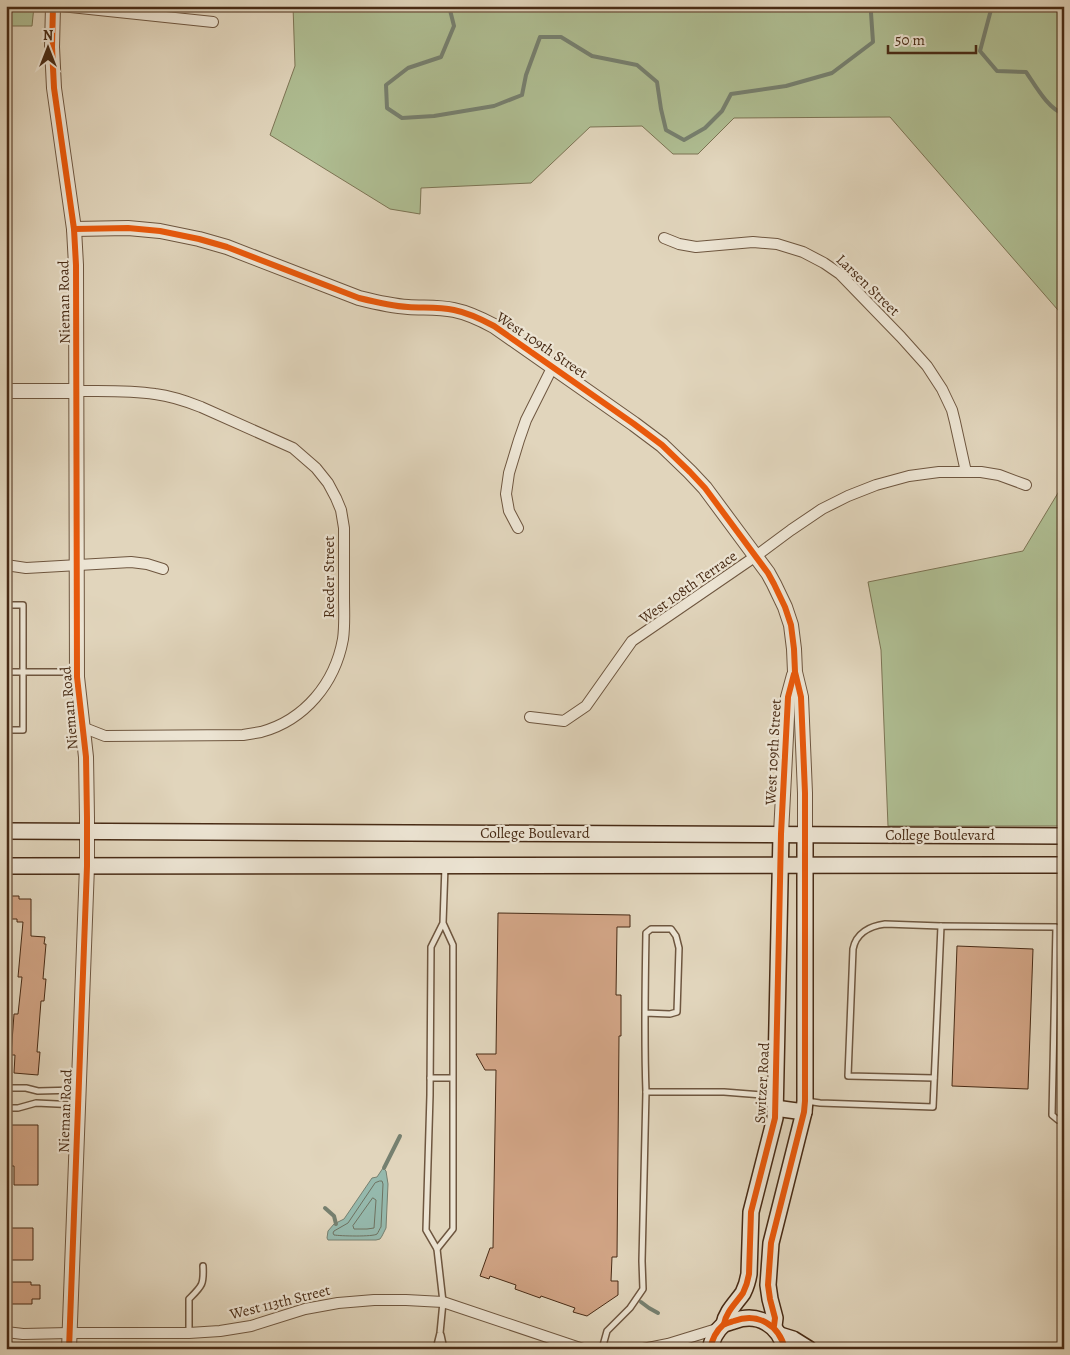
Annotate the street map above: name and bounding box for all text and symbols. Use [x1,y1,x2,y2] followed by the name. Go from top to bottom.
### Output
[22,22,72,72] north arrow
[888,22,975,54] scale bar
[43,26,53,45] text: N
[895,30,925,50] text: 50 m
[832,250,904,320] street label: Larsen Street
[53,259,75,344] street label: Nieman Road
[492,306,592,383] street label: West 109th Street
[319,536,339,618] street label: Reeder Street
[634,546,741,629] street label: West 108th Terrace
[55,665,83,750] street label: Nieman Road
[760,698,786,807] street label: West 109th Street
[480,823,591,843] street label: College Boulevard
[885,825,996,845] street label: College Boulevard
[750,1041,774,1124] street label: Switzer Road
[54,1068,76,1153] street label: Nieman Road
[227,1280,332,1324] street label: West 113th Street

